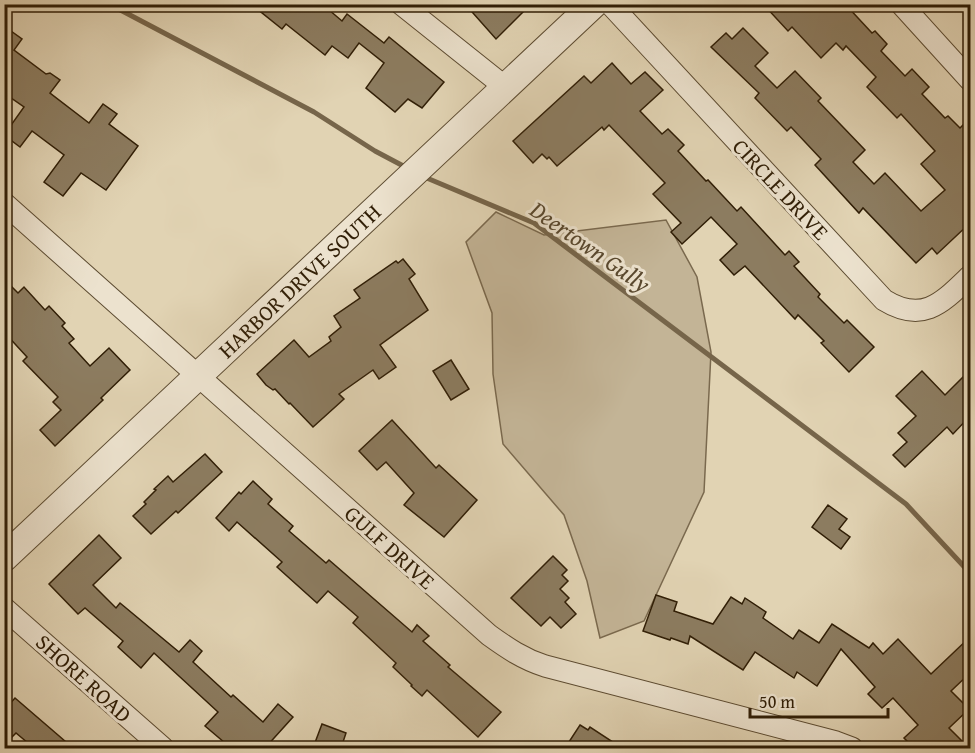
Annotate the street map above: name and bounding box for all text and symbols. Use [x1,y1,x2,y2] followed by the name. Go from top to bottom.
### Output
[726,131,836,247] street label: CIRCLE DRIVE
[522,192,658,301] water label: Deertown Gully
[211,196,388,365] street label: HARBOR DRIVE SOUTH
[338,498,442,596] street label: GULF DRIVE
[29,626,139,730] street label: SHORE ROAD
[750,681,888,719] scale bar
[759,688,795,715] text: 50 m

